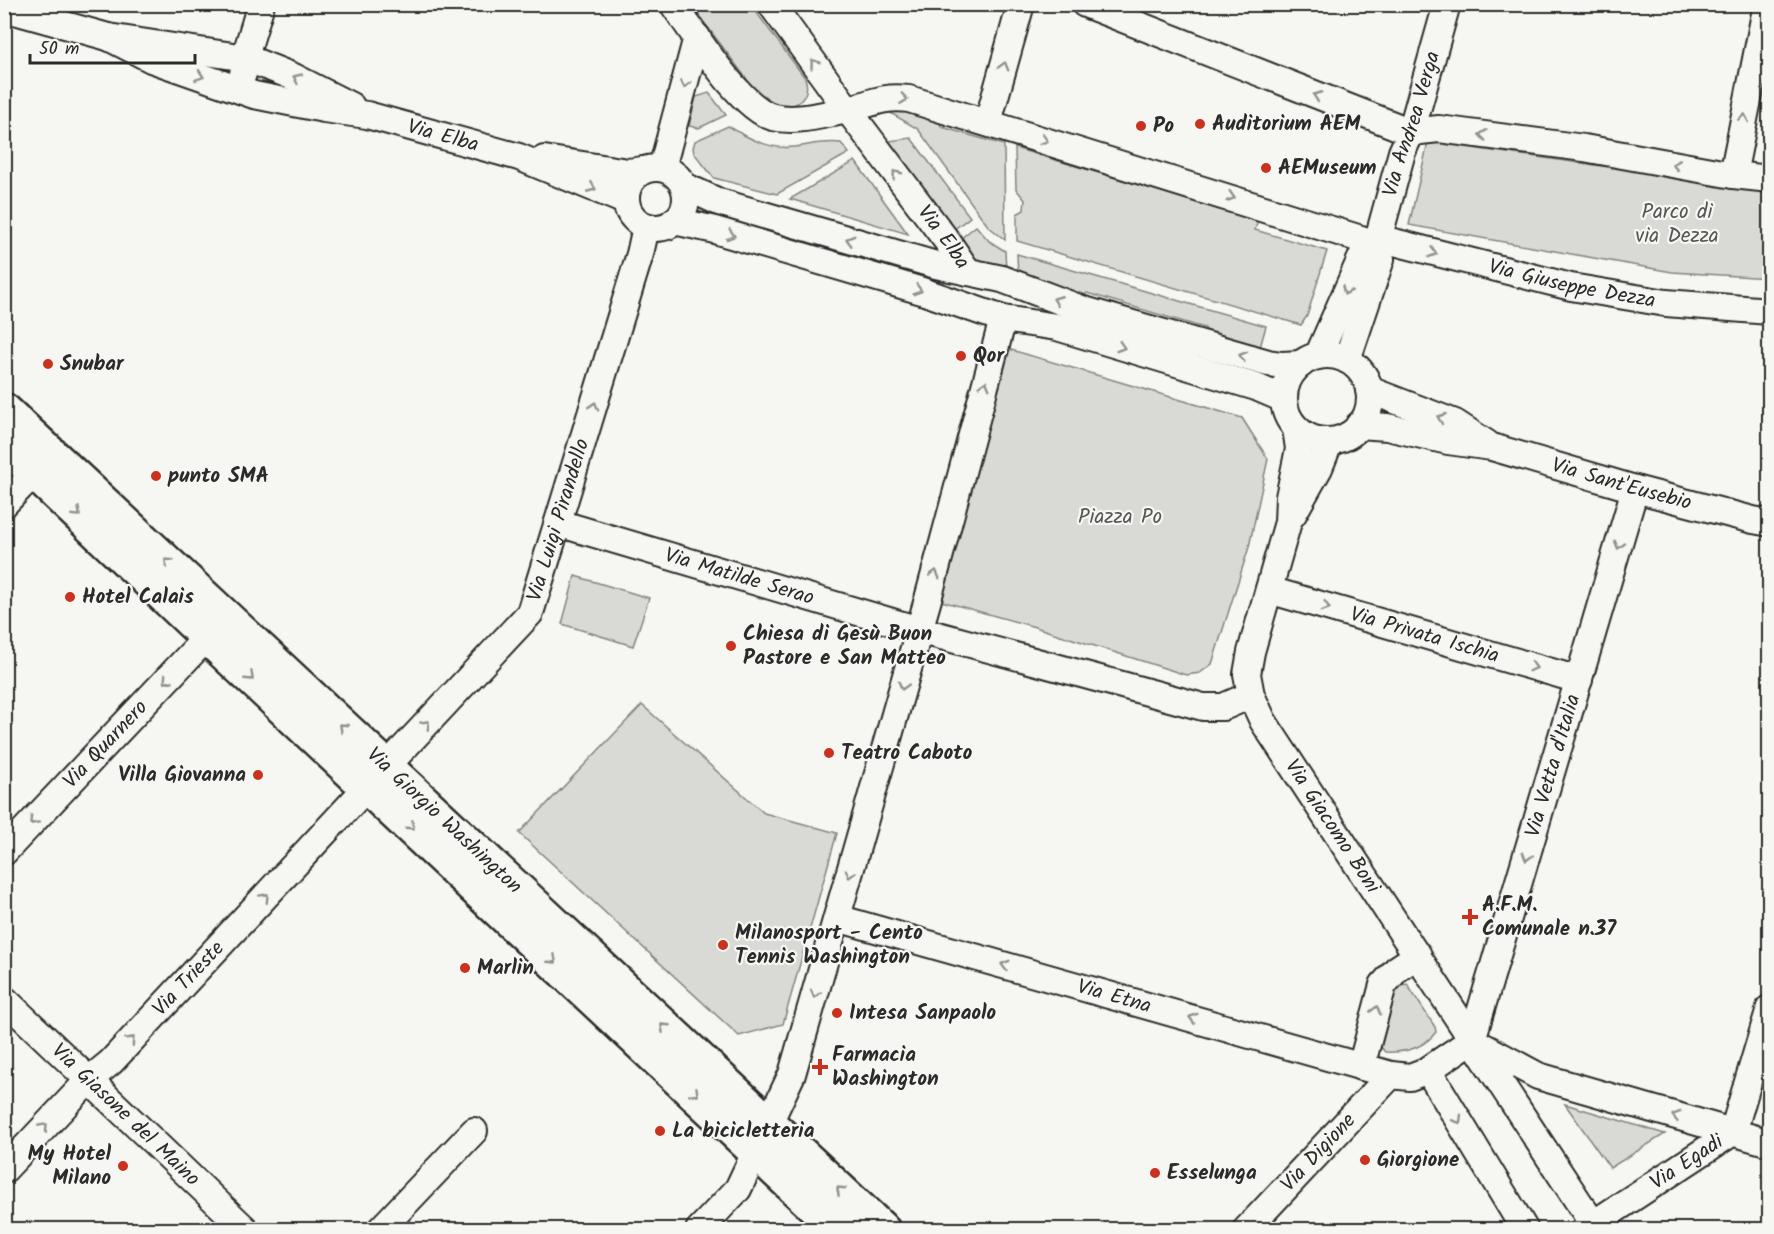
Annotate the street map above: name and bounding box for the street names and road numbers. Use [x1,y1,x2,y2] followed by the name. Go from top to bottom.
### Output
[1374,47,1449,201] street label: Via Andrea Verga
[403,110,482,162] street label: Via Elba
[909,198,978,276] street label: Via Elba
[1485,250,1658,317] street label: Via Giuseppe Dezza
[518,435,599,606] street label: Via Luigi Pirandello
[1548,449,1695,520] street label: Via Sant'Eusebio
[660,539,818,614] street label: Via Matilde Serao
[1346,598,1503,672] street label: Via Privata Ischia
[1516,690,1590,841] street label: Via Vetta d'Italia
[55,692,156,796] street label: Via Quarnero
[359,739,530,902] street label: Via Giorgio Washington
[1276,753,1389,901] street label: Via Giacomo Boni
[145,933,233,1024] street label: Via Trieste
[1073,970,1155,1023] street label: Via Etna
[43,1036,208,1194] street label: Via Giasone del Maino
[1273,1105,1364,1200] street label: Via Digione
[1643,1126,1731,1199] street label: Via Egadi

